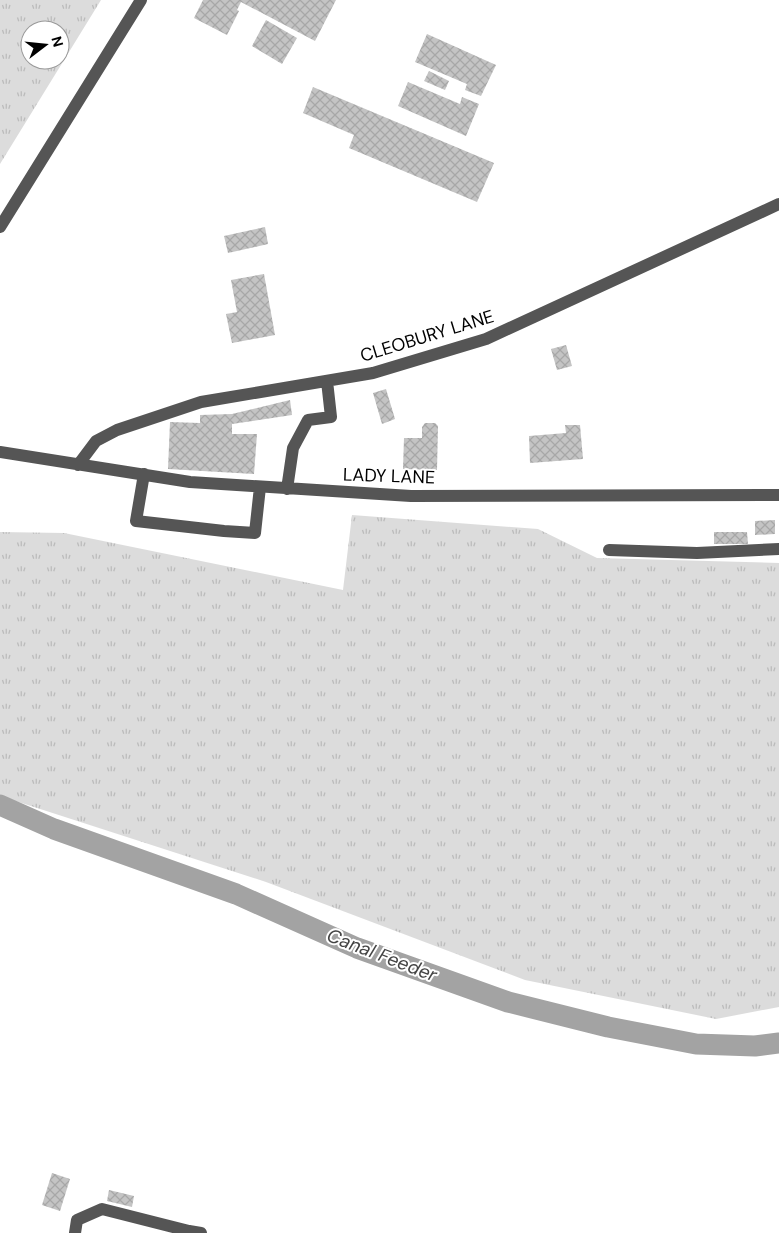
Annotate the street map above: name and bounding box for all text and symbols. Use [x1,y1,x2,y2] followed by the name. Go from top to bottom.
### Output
[20,20,70,70] north arrow
[47,34,68,49] text: N
[357,304,497,368] street label: CLEOBURY LANE
[342,462,436,490] street label: LADY LANE
[323,923,442,988] water label: Canal Feeder

